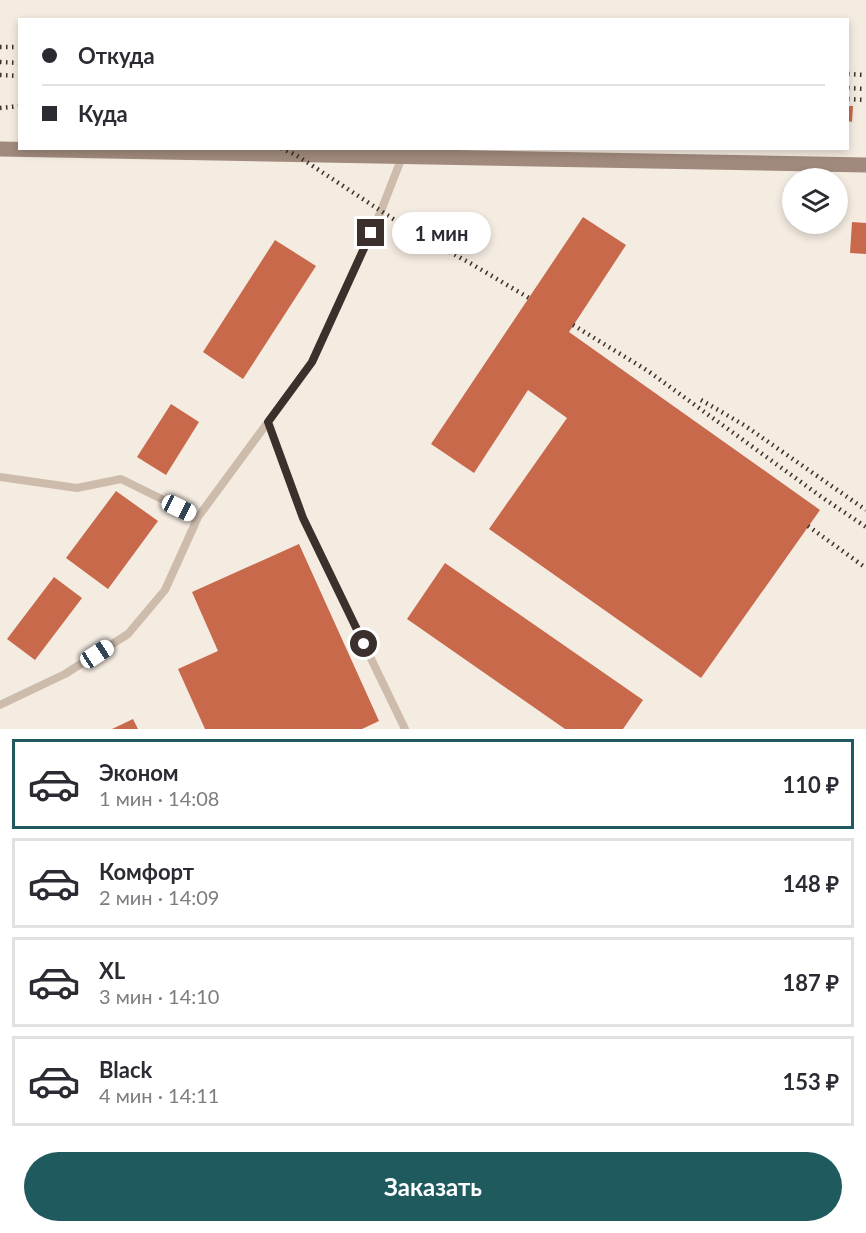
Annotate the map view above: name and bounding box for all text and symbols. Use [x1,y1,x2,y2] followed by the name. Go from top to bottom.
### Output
[78,42,155,69] text: Откуда
[78,100,128,127] text: Куда
[782,168,848,234] map controls
[782,168,848,234] button: layers
[392,212,491,254] callout: 1 мин
[357,219,384,246] route end
[415,221,468,245] text: 1 мин
[159,492,199,524] car
[350,630,377,657] route start
[77,637,117,671] car
[27,757,81,811] icon: car
[99,759,179,786] text: Эконом
[783,771,839,798] text: 110 ₽
[99,786,219,810] text: 1 мин · 14:08
[27,856,81,910] icon: car
[99,858,194,885] text: Комфорт
[783,870,839,897] text: 148 ₽
[99,885,219,909] text: 2 мин · 14:09
[27,955,81,1009] icon: car
[99,957,125,984] text: XL
[783,969,839,996] text: 187 ₽
[99,984,219,1008] text: 3 мин · 14:10
[27,1054,81,1108] icon: car
[99,1056,152,1083] text: Black
[783,1068,839,1095] text: 153 ₽
[99,1083,219,1107] text: 4 мин · 14:11
[24,1152,842,1221] button: Заказать

